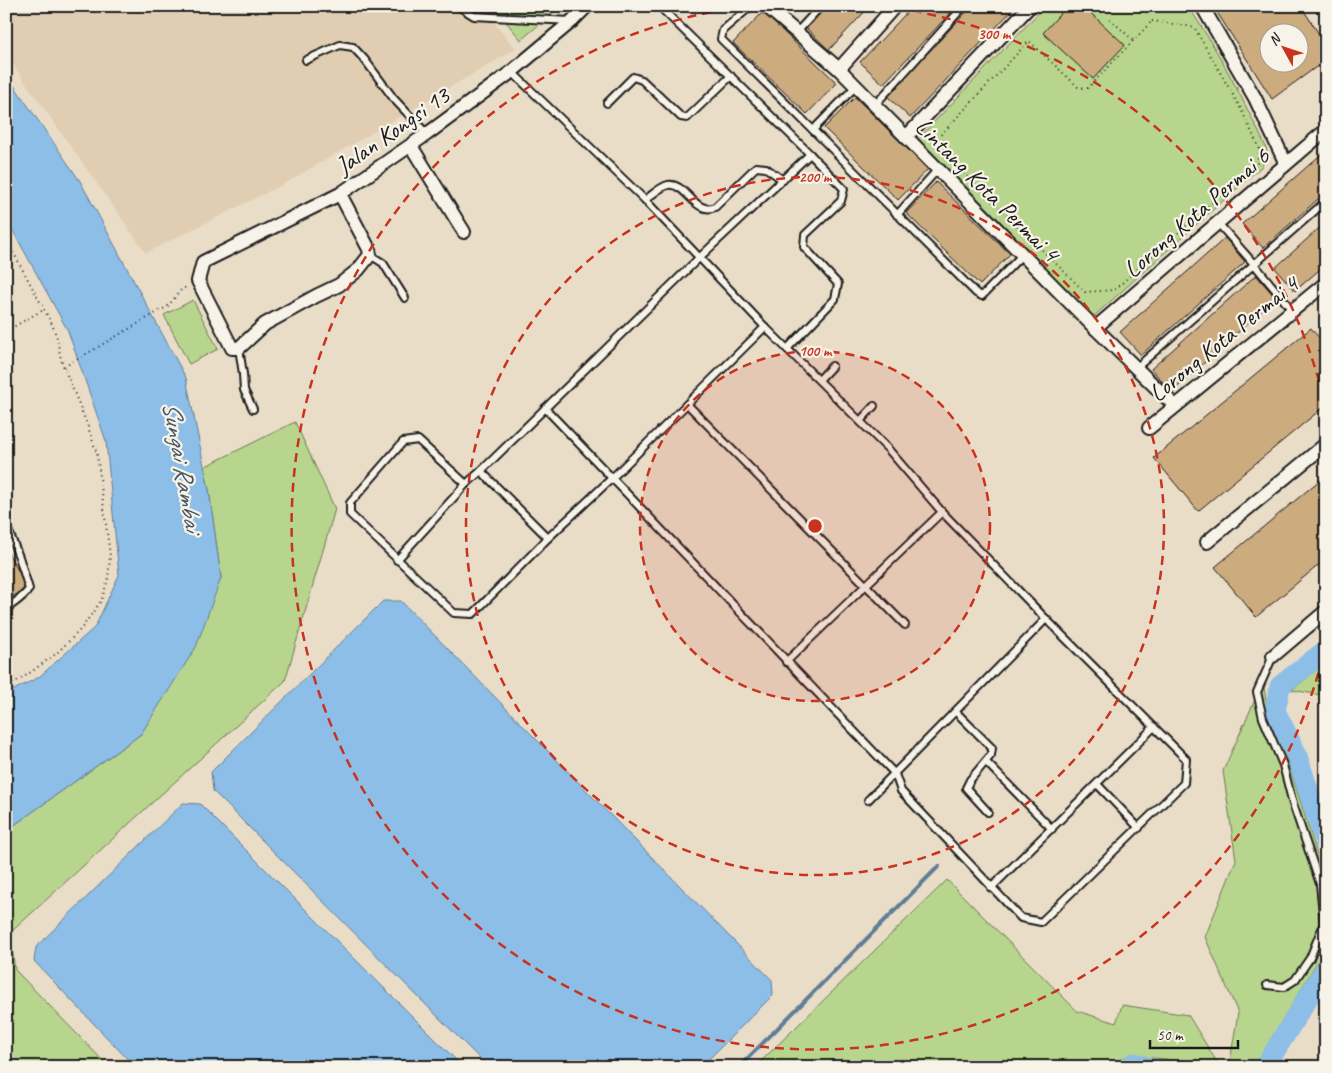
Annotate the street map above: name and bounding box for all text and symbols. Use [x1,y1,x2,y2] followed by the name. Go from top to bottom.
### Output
[1260,22,1310,72] north arrow
[978,25,1012,44] text: 300 m
[1265,29,1285,49] text: N
[328,79,457,182] street label: Jalan Kongsi 13
[908,111,1068,271] street label: Lintang Kota Permai 4
[1117,140,1277,285] street label: Lorong Kota Permai 6
[799,168,833,187] text: 200 m
[1142,267,1307,409] street label: Lorong Kota Permai 4
[799,342,833,361] text: 100 m
[155,399,211,539] water label: Sungai Rambai
[806,517,824,535] centre of rings
[1150,1018,1237,1050] scale bar
[1157,1026,1184,1045] text: 50 m

